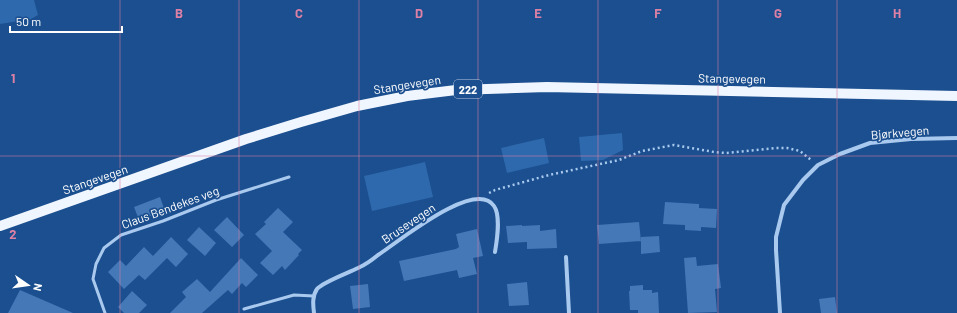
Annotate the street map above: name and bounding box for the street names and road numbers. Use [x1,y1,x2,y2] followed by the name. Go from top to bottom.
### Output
[698,70,766,86] street label: Stangevegen
[372,72,442,96] street label: Stangevegen
[454,80,482,98] road number: 222
[870,122,930,142] street label: Bjørkvegen
[61,161,129,197] street label: Stangevegen
[119,183,221,231] street label: Claus Bendekes veg
[379,200,437,246] street label: Brusevegen

